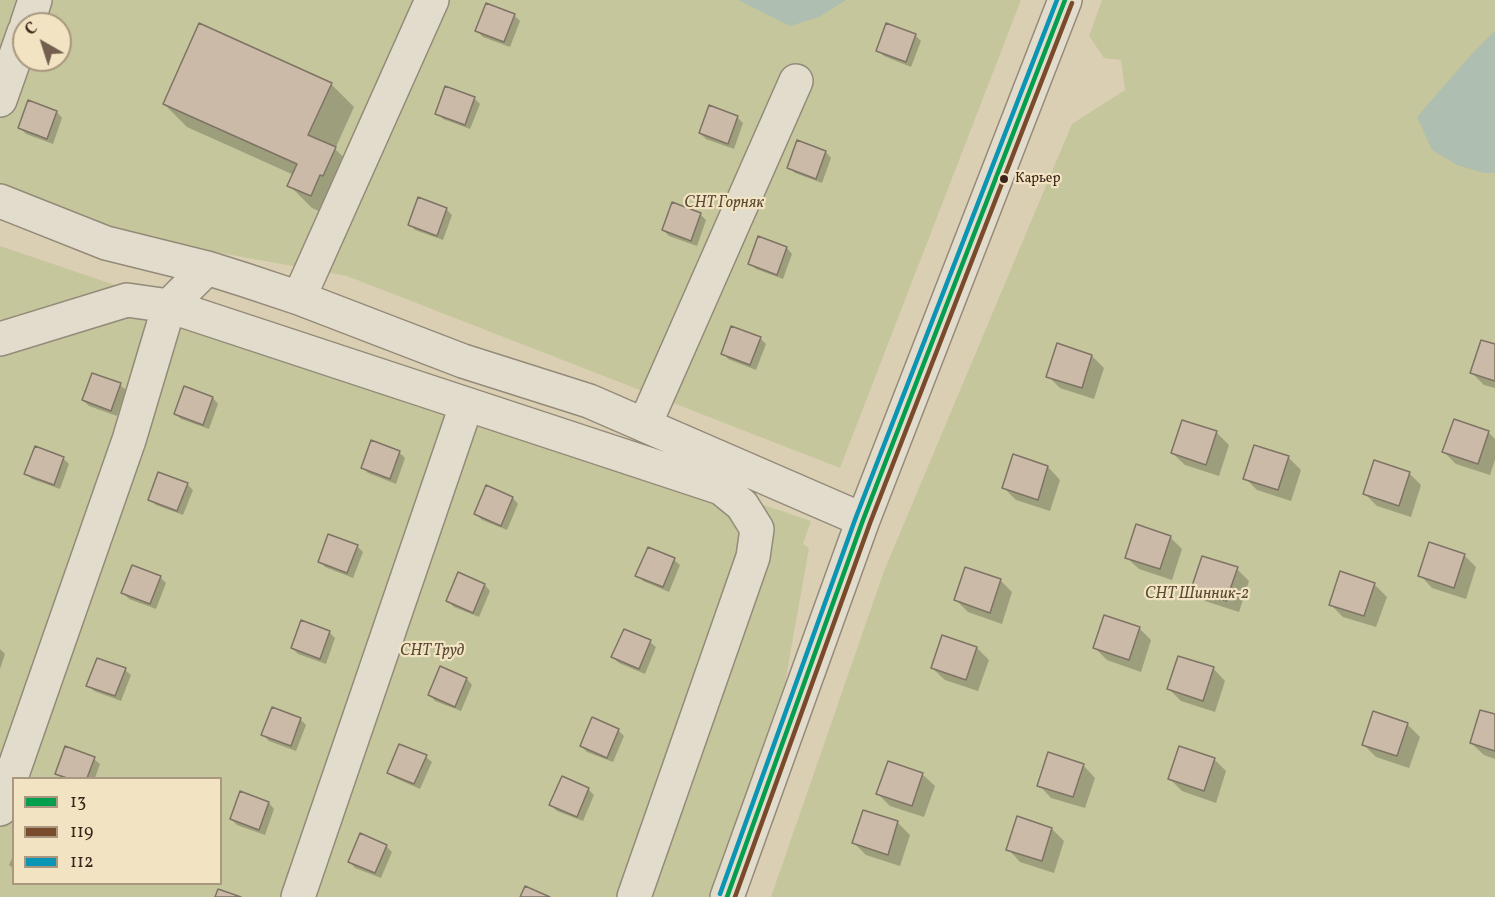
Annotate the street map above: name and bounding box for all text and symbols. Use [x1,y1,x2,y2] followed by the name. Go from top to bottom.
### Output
[12,12,72,72] north arrow
[21,18,43,41] text: С
[1015,171,1061,187] place label: Карьер
[998,173,1010,185] marker: Карьер
[684,194,764,214] park label: СНТ Горняк
[1145,585,1249,605] park label: СНТ Шинник-2
[400,642,464,662] park label: СНТ Труд
[12,777,222,885] legend
[70,790,86,815] text: 13
[70,820,93,845] text: 119
[70,850,94,875] text: 112

